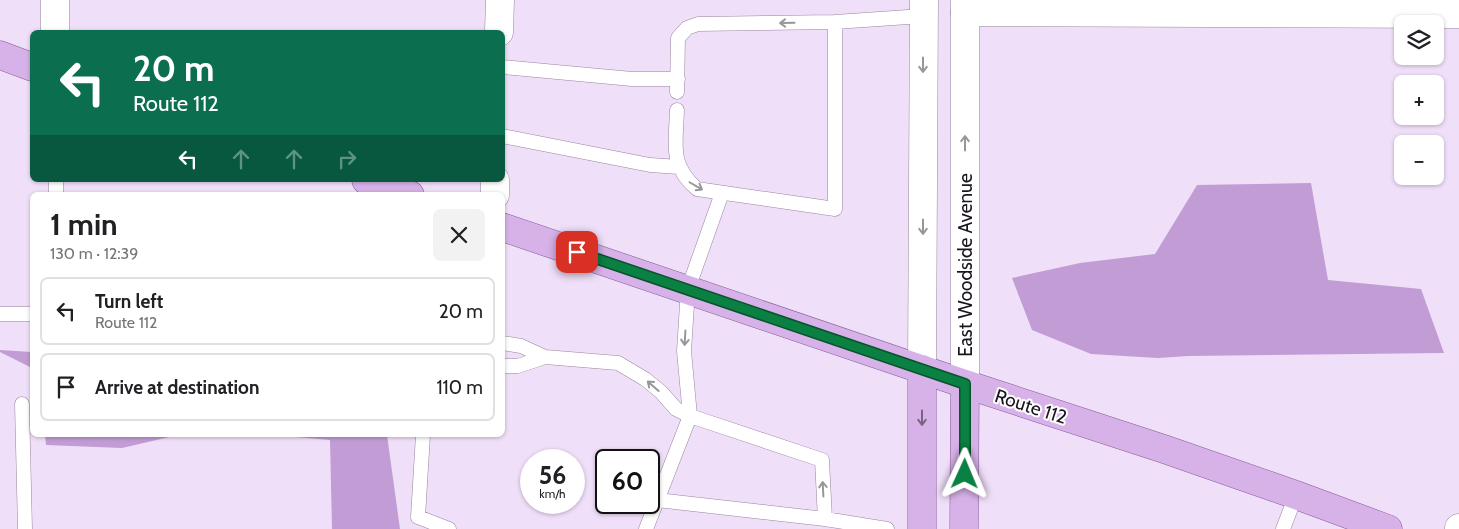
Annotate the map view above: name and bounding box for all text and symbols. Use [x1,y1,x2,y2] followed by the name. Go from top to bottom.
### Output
[1394,15,1444,185] map controls
[1394,15,1444,65] button: layers
[779,18,795,28] one-way arrow
[133,47,215,90] text: 20 m
[50,50,115,115] icon: left
[918,56,928,73] one-way arrow
[1394,75,1444,125] button: +
[133,90,219,117] text: Route 112
[960,135,970,152] one-way arrow
[1394,135,1444,185] button: −
[174,145,202,173] icon: left
[227,145,255,173] icon: ahead
[280,145,308,173] icon: ahead
[333,145,361,173] icon: right
[954,173,977,357] street label: East Woodside Avenue
[689,181,704,191] one-way arrow
[50,206,118,243] text: 1 min
[433,209,485,261] button: close
[918,219,928,235] one-way arrow
[556,231,598,273] pin
[563,238,591,266] icon: arrive
[50,244,138,263] text: 130 m · 12:39
[95,290,163,313] text: Turn left
[52,297,80,325] icon: left
[439,300,483,323] text: 20 m
[95,313,157,332] text: Route 112
[680,330,689,346] one-way arrow
[52,373,80,401] icon: arrive
[95,376,259,399] text: Arrive at destination
[436,376,483,399] text: 110 m
[647,380,660,392] one-way arrow
[992,384,1070,429] street label: Route 112
[917,410,927,426] one-way arrow
[938,447,990,499] position arrow
[595,449,660,514] speed limit sign: 60
[539,460,566,490] text: 56
[819,482,828,498] one-way arrow
[539,486,566,501] text: km/h

